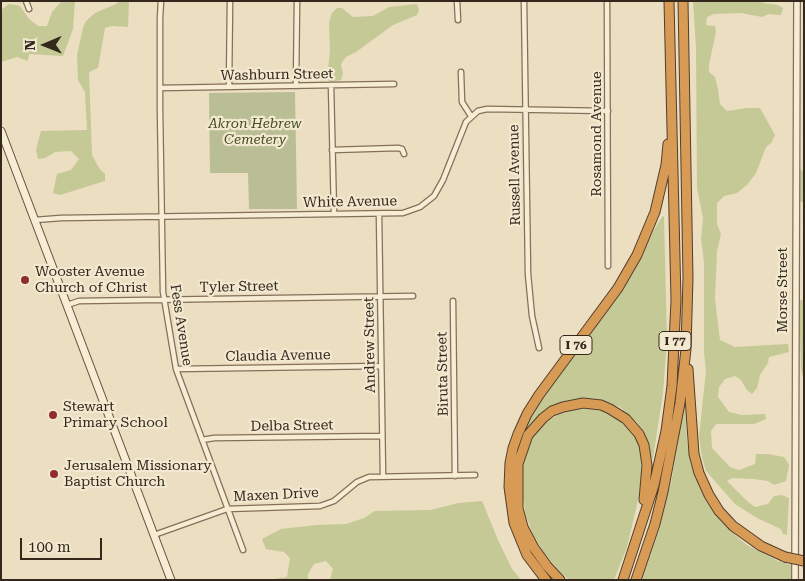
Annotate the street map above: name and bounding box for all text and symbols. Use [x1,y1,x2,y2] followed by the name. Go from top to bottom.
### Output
[20,20,70,70] north arrow
[22,40,38,51] text: N
[220,66,334,84] street label: Washburn Street
[589,71,605,197] street label: Rosamond Avenue
[209,116,301,148] park label: Akron Hebrew Cemetery
[506,124,524,226] street label: Russell Avenue
[303,193,397,211] street label: White Avenue
[775,247,791,333] street label: Morse Street
[35,264,147,296] place label: Wooster Avenue Church of Christ
[19,274,31,286] marker: Wooster Avenue Church of Christ
[199,278,279,296] street label: Tyler Street
[166,283,196,367] street label: Fess Avenue
[361,297,379,393] street label: Andrew Street
[434,331,452,417] street label: Biruta Street
[659,332,691,351] road number: I 77
[560,336,592,354] road number: I 76
[225,347,331,365] street label: Claudia Avenue
[63,399,168,432] place label: Stewart Primary School
[47,409,59,421] marker: Stewart Primary School
[250,417,334,435] street label: Delba Street
[64,458,211,491] place label: Jerusalem Missionary Baptist Church
[48,468,60,480] marker: Jerusalem Missionary Baptist Church
[233,484,319,506] street label: Maxen Drive
[22,528,105,560] scale bar
[28,538,71,556] text: 100 m

